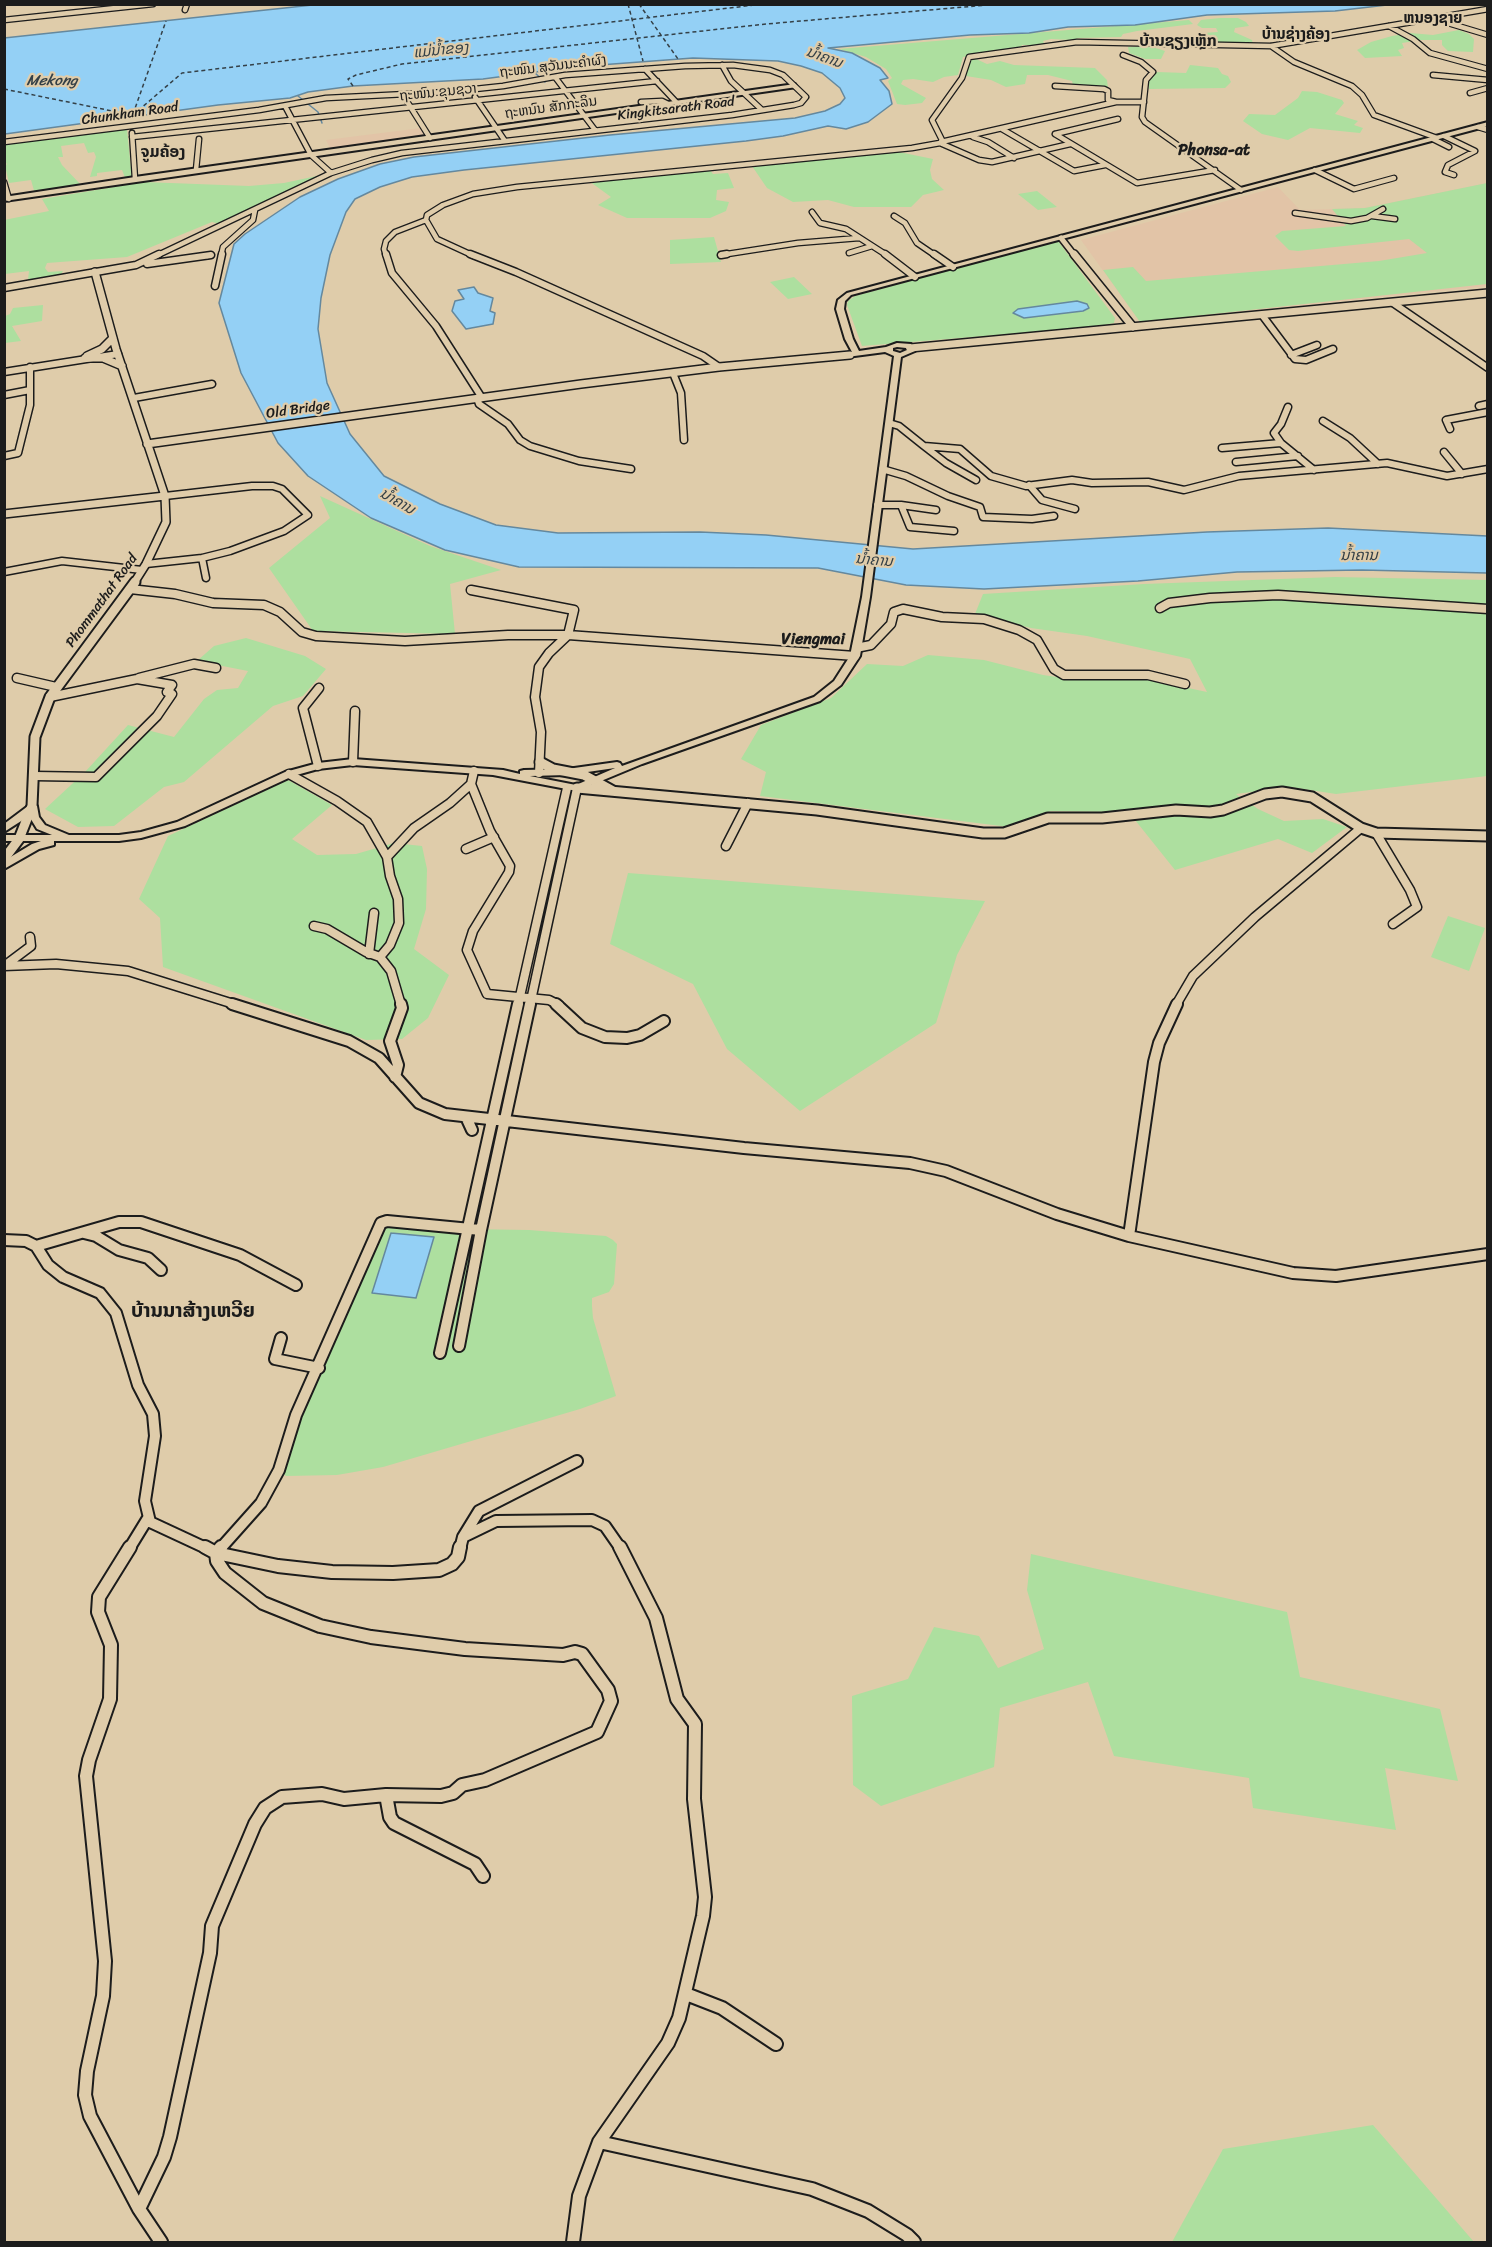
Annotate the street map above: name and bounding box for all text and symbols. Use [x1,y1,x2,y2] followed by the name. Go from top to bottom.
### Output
[1404,10,1462,28] district label: ຫນອງຊາຍ
[1262,26,1330,44] district label: ບ້ານຊ່າງຄ້ອງ
[1139,32,1217,52] district label: ບ້ານຊຽງເຫຼັກ
[413,39,469,63] water label: ແມ່ນ້ຳຂອງ
[803,43,845,73] water label: ນ້ຳຄານ
[499,52,607,82] street label: ຖະໜົນ ສຸວັນນະຄໍາຜົງ
[26,72,78,90] water label: Mekong
[398,81,478,105] street label: ຖະໜົນ ຂຸນຊວາ
[504,93,598,123] street label: ຖະຫນົນ ສັກກະລິນ
[617,93,735,125] street label: Kingkitsarath Road
[81,99,179,129] street label: Chunkham Road
[1178,141,1250,161] district label: Phonsa-at
[141,143,185,163] district label: ຈູມຄ້ອງ
[265,397,331,423] street label: Old Bridge
[376,485,418,519] water label: ນ້ຳຄານ
[1340,547,1378,565] water label: ນ້ຳຄານ
[855,550,893,572] water label: ນ້ຳຄານ
[63,551,141,651] street label: Phommathat Road
[781,630,845,650] district label: Viengmai
[131,1300,255,1324] district label: ບ້ານນາສ້າງເຫວີຍ

